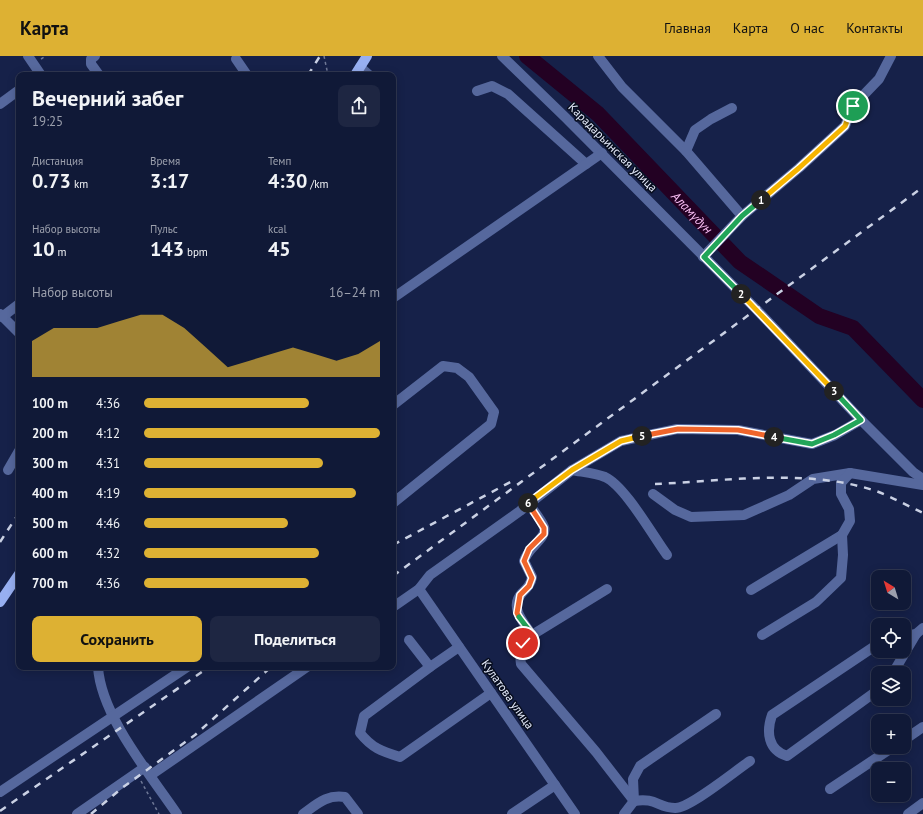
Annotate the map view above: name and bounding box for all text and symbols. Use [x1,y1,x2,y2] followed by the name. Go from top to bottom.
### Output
[20,16,69,40] text: Карта
[664,19,711,37] text: Главная
[733,19,768,37] text: Карта
[790,19,824,37] text: О нас
[846,19,903,37] text: Контакты
[32,84,183,112] text: Вечерний забег
[338,85,380,127] button: share
[836,89,870,123] pin
[842,95,864,117] icon: arrive
[565,99,661,195] street label: Карадарьинская улица
[32,113,63,130] text: 19:25
[32,154,83,168] text: Дистанция
[150,154,180,168] text: Время
[268,154,291,168] text: Темп
[32,168,71,194] text: 0.73
[150,168,189,194] text: 3:17
[268,168,307,194] text: 4:30
[71,177,88,191] text: km
[307,177,328,191] text: /km
[667,187,717,237] water label: Аламүдүн
[751,190,771,210] pin: 1
[758,193,764,207] text: 1
[32,222,100,236] text: Набор высоты
[150,222,178,236] text: Пульс
[268,222,287,236] text: kcal
[32,236,55,262] text: 10
[150,236,184,262] text: 143
[268,236,291,262] text: 45
[55,245,67,259] text: m
[184,245,208,259] text: bpm
[32,284,113,301] text: Набор высоты
[329,284,380,301] text: 16–24 m
[731,284,751,304] pin: 2
[738,287,744,301] text: 2
[824,381,844,401] pin: 3
[831,384,837,398] text: 3
[32,395,68,412] text: 100 m
[96,395,120,412] text: 4:36
[32,425,68,442] text: 200 m
[96,425,120,442] text: 4:12
[632,426,652,446] pin: 5
[764,427,784,447] pin: 4
[639,429,645,443] text: 5
[771,430,777,444] text: 4
[32,455,68,472] text: 300 m
[96,455,120,472] text: 4:31
[32,485,68,502] text: 400 m
[96,485,120,502] text: 4:19
[518,493,538,513] pin: 6
[525,496,531,510] text: 6
[32,515,68,532] text: 500 m
[96,515,120,532] text: 4:46
[32,545,68,562] text: 600 m
[96,545,120,562] text: 4:32
[871,570,911,610] north arrow
[871,570,911,802] map controls
[32,575,68,592] text: 700 m
[96,575,120,592] text: 4:36
[32,616,202,662] button: Сохранить
[210,616,380,662] button: Поделиться
[871,618,911,658] button: locate
[506,626,540,660] pin
[512,632,534,654] icon: check
[479,656,538,732] street label: Кулатова улица
[871,666,911,706] button: layers
[871,714,911,754] button: +
[871,762,911,802] button: −

